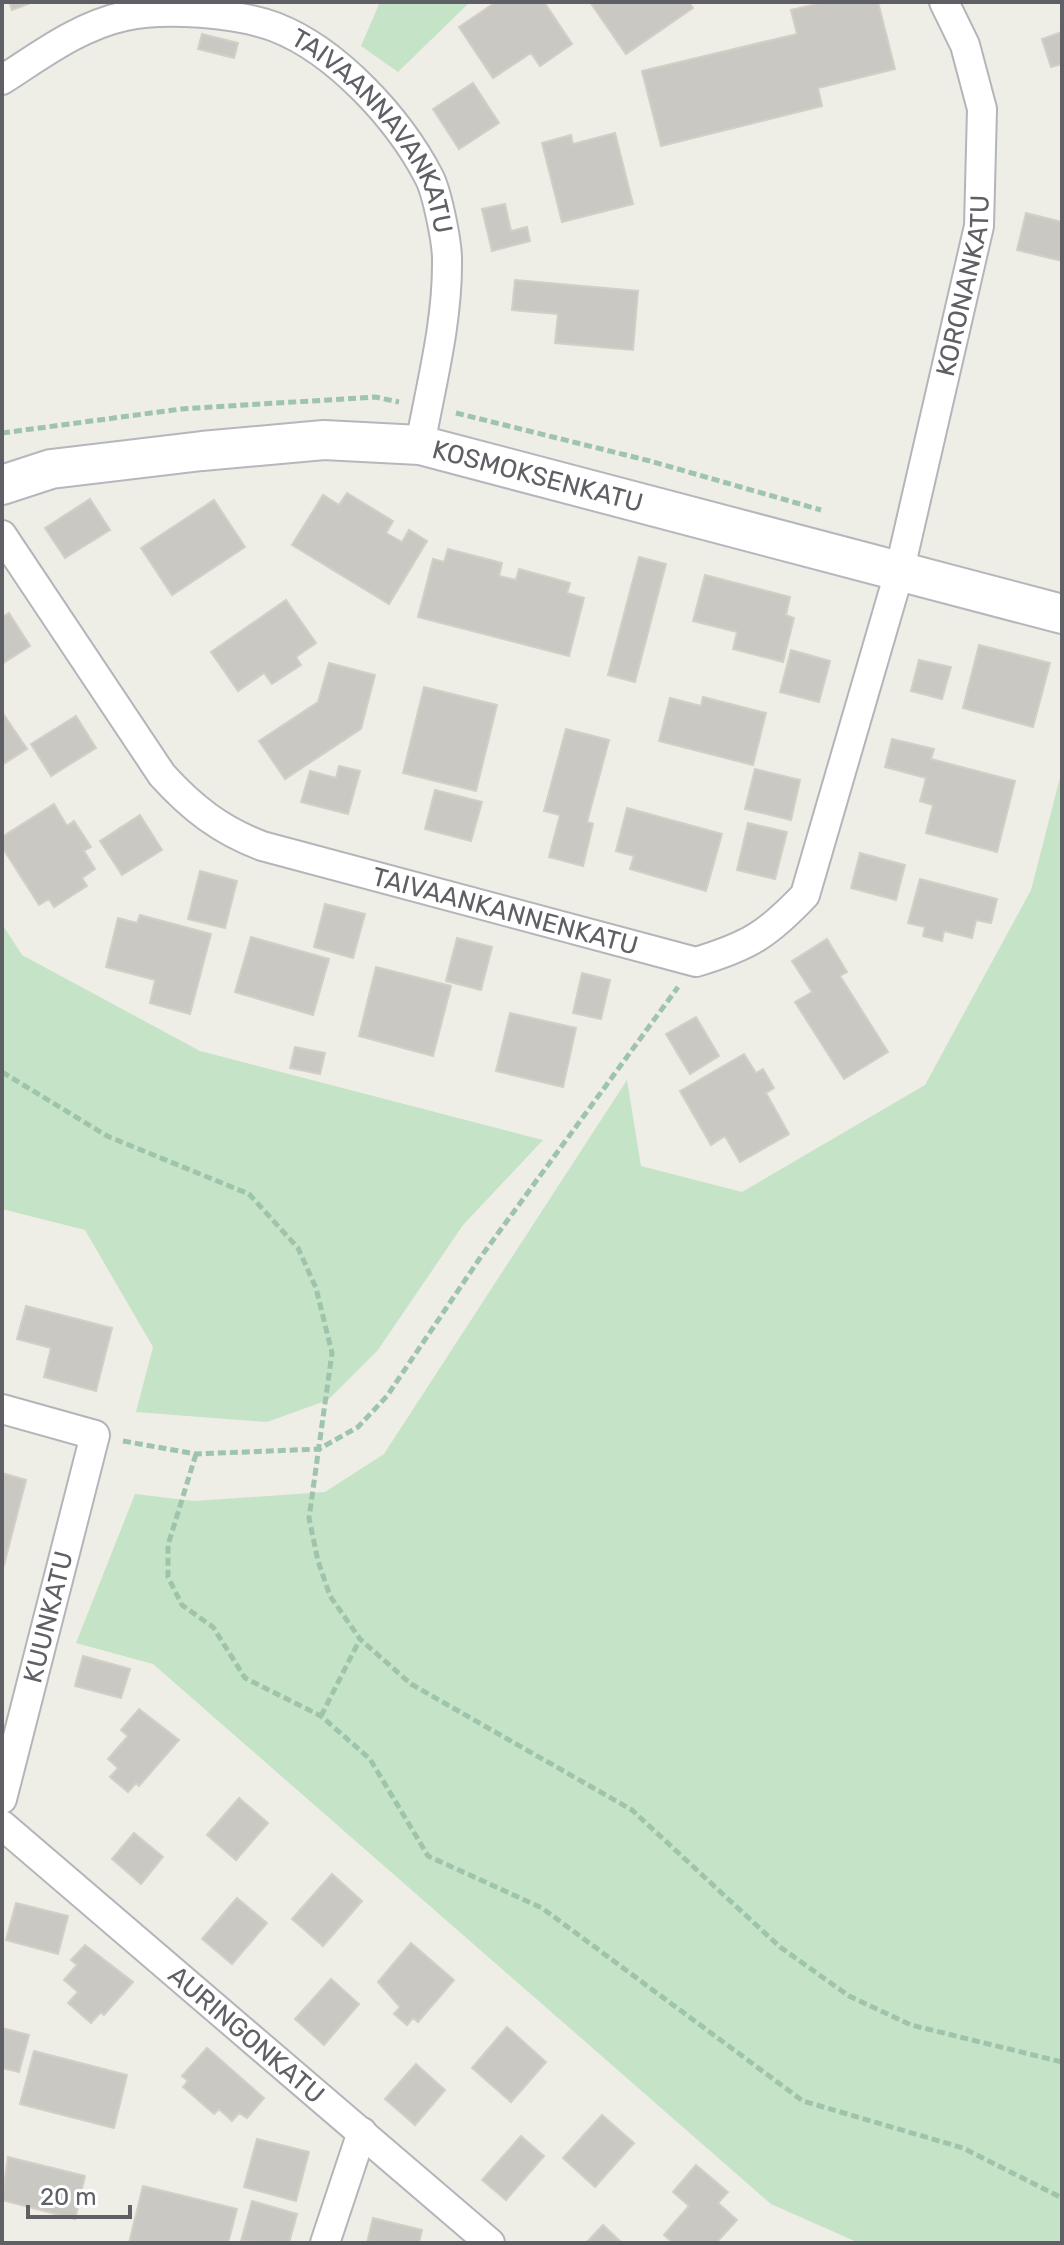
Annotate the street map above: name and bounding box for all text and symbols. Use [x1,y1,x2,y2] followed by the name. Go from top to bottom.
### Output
[286,22,459,236] street label: TAIVAANNAVANKATU
[930,194,996,379] street label: KORONANKATU
[429,434,646,519] street label: KOSMOKSENKATU
[369,861,641,962] street label: TAIVAANKANNENKATU
[17,1548,80,1686] street label: KUUNKATU
[162,1960,331,2110] street label: AURINGONKATU
[28,2169,130,2219] scale bar
[40,2183,97,2211] text: 20 m

